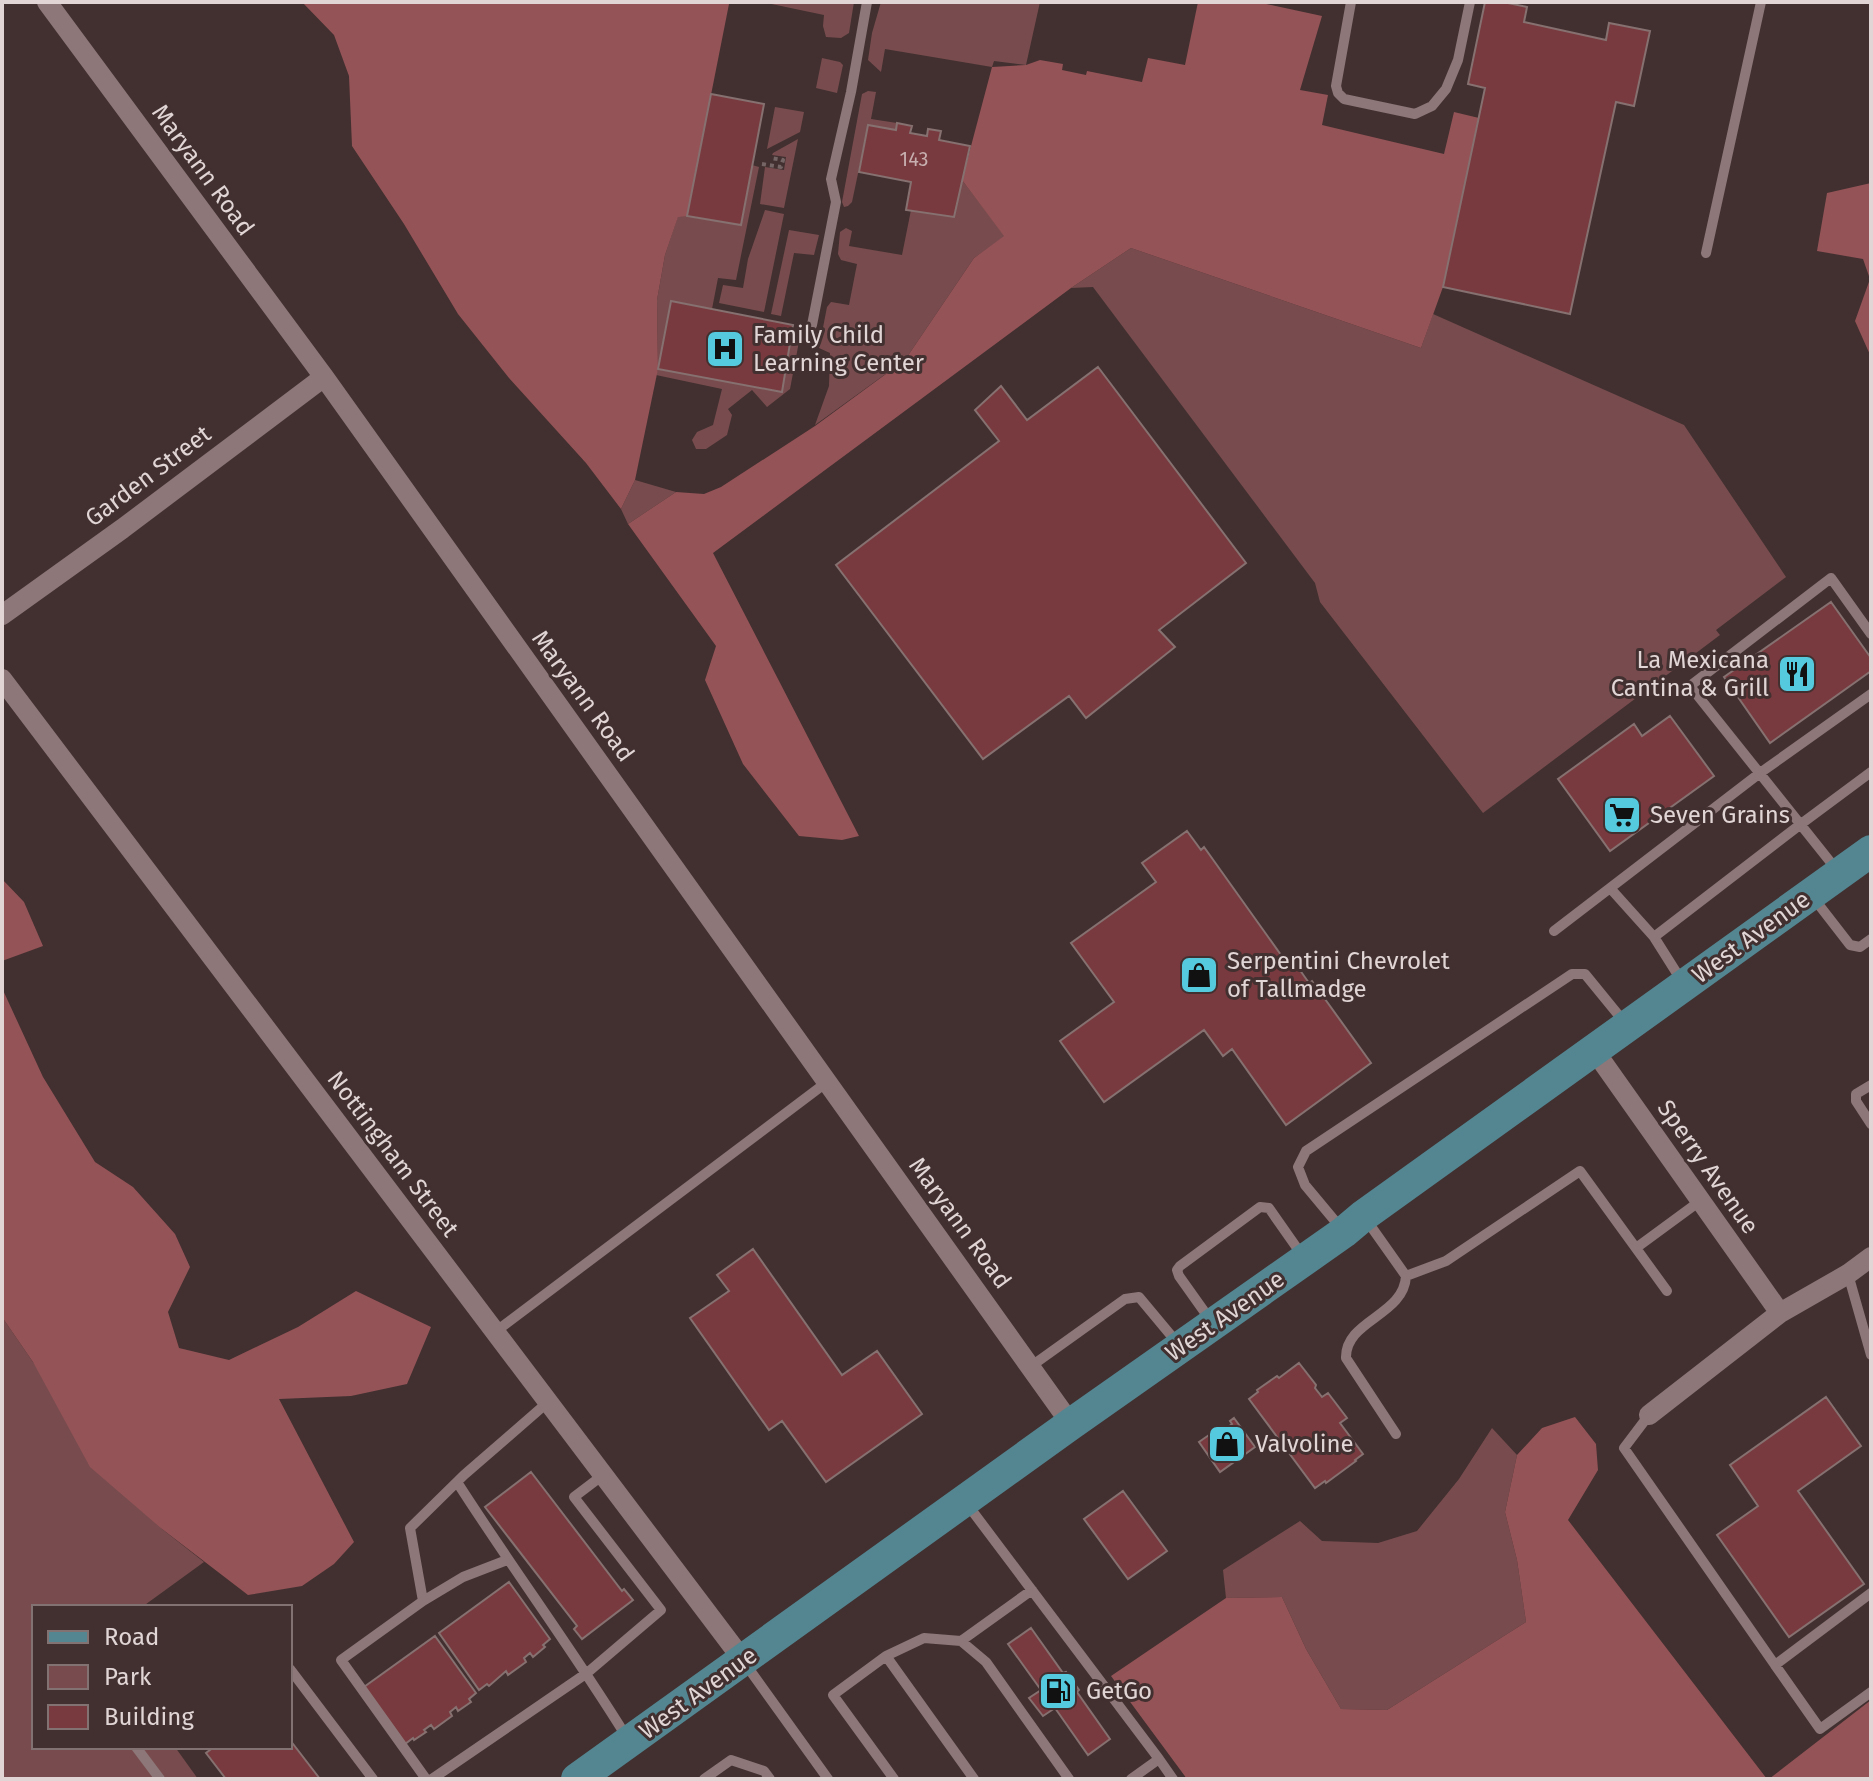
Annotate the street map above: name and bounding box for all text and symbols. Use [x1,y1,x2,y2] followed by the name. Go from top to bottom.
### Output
[146,99,260,241] street label: Maryann Road
[900,147,928,171] house number: 143
[753,321,925,377] place label: Family Child Learning Center
[704,328,746,370] hospital icon: Family Child Learning Center
[80,420,216,532] street label: Garden Street
[526,625,640,767] street label: Maryann Road
[1611,646,1769,702] place label: La Mexicana Cantina & Grill
[1776,653,1818,695] restaurant icon: La Mexicana Cantina & Grill
[1601,794,1643,836] supermarket icon: Seven Grains
[1650,801,1790,829] place label: Seven Grains
[1687,885,1815,989] street label: West Avenue
[1227,947,1450,1003] place label: Serpentini Chevrolet of Tallmadge
[1178,954,1220,996] shop icon: Serpentini Chevrolet of Tallmadge
[322,1066,465,1243] street label: Nottingham Street
[1652,1095,1764,1239] street label: Sperry Avenue
[903,1152,1017,1294] street label: Maryann Road
[1160,1265,1290,1367] street label: West Avenue
[1206,1423,1248,1465] shop icon: Valvoline
[1255,1430,1354,1458] place label: Valvoline
[32,1605,292,1749] legend
[104,1623,159,1651] text: Road
[634,1641,762,1745] street label: West Avenue
[104,1663,152,1691] text: Park
[1037,1670,1079,1712] fuel station icon: GetGo
[1086,1677,1152,1705] place label: GetGo
[104,1703,194,1731] text: Building

